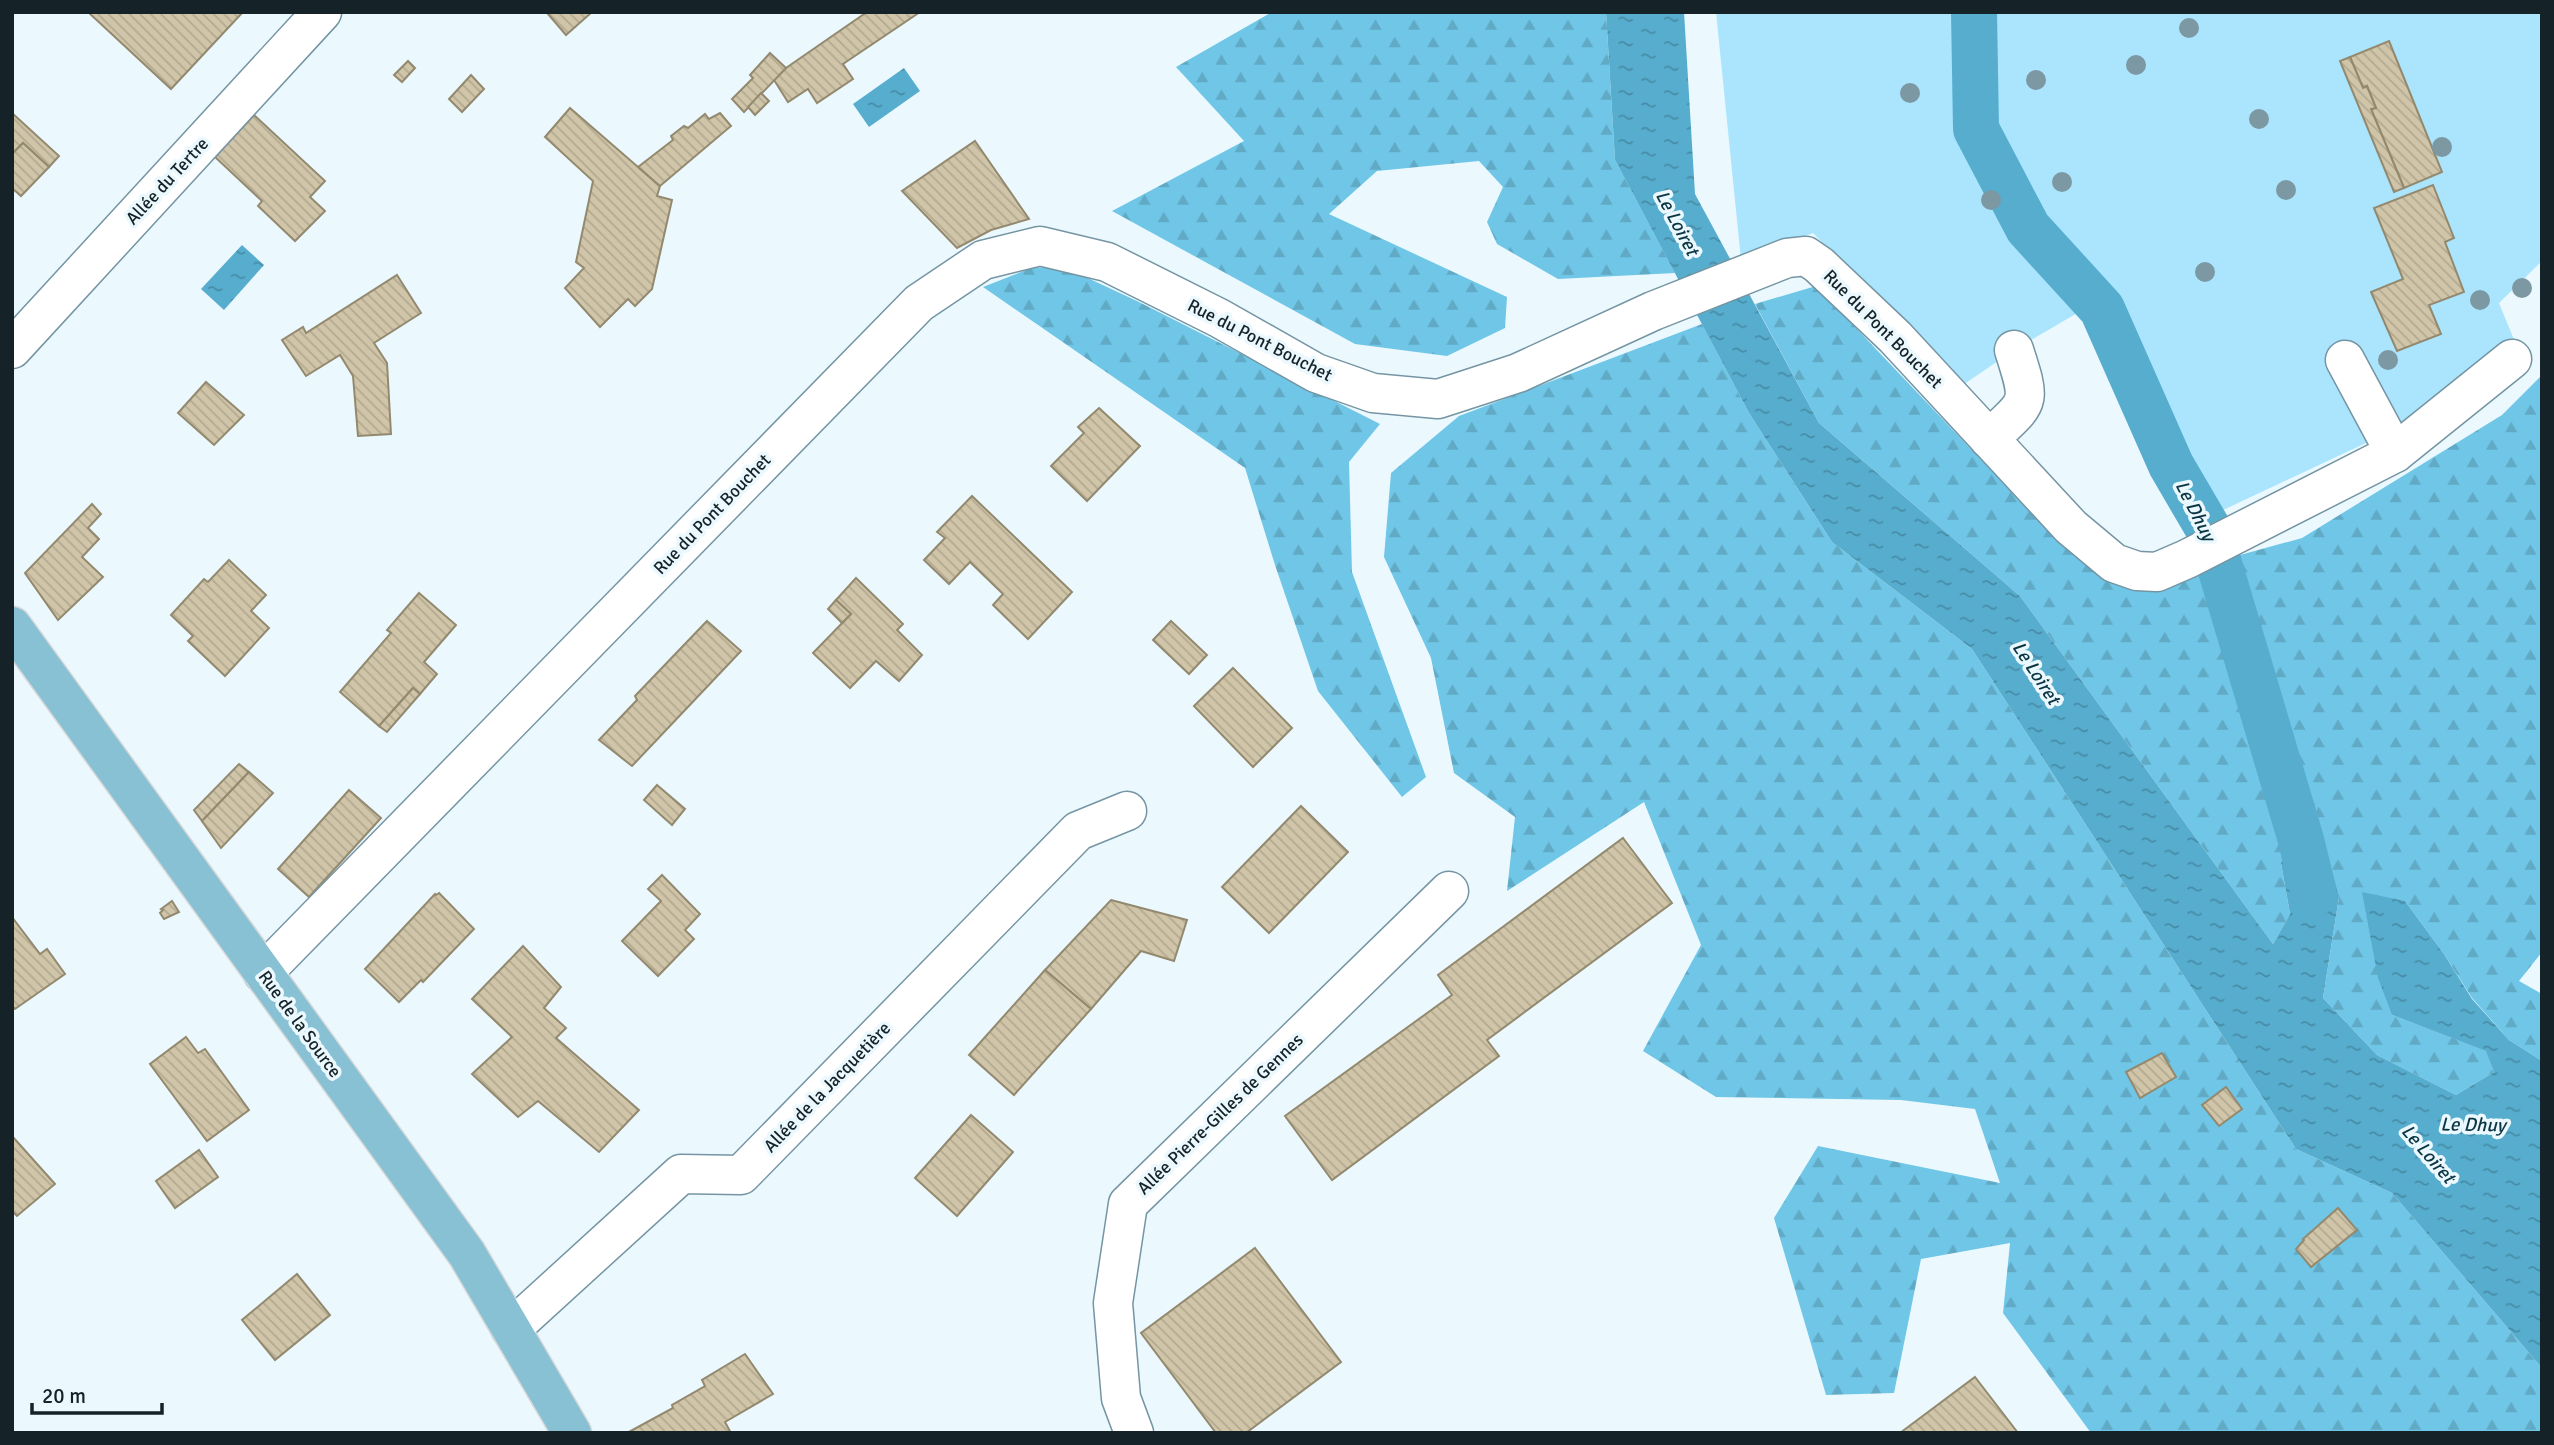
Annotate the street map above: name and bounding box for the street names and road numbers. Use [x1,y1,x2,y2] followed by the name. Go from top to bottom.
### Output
[121,133,213,229] street label: Allée du Tertre
[1819,265,1947,393] street label: Rue du Pont Bouchet
[1184,294,1336,386] street label: Rue du Pont Bouchet
[649,449,775,579] street label: Rue du Pont Bouchet
[254,966,346,1082] street label: Rue de la Source
[759,1017,895,1157] street label: Allée de la Jacquetière
[1132,1029,1308,1199] street label: Allée Pierre-Gilles de Gennes

